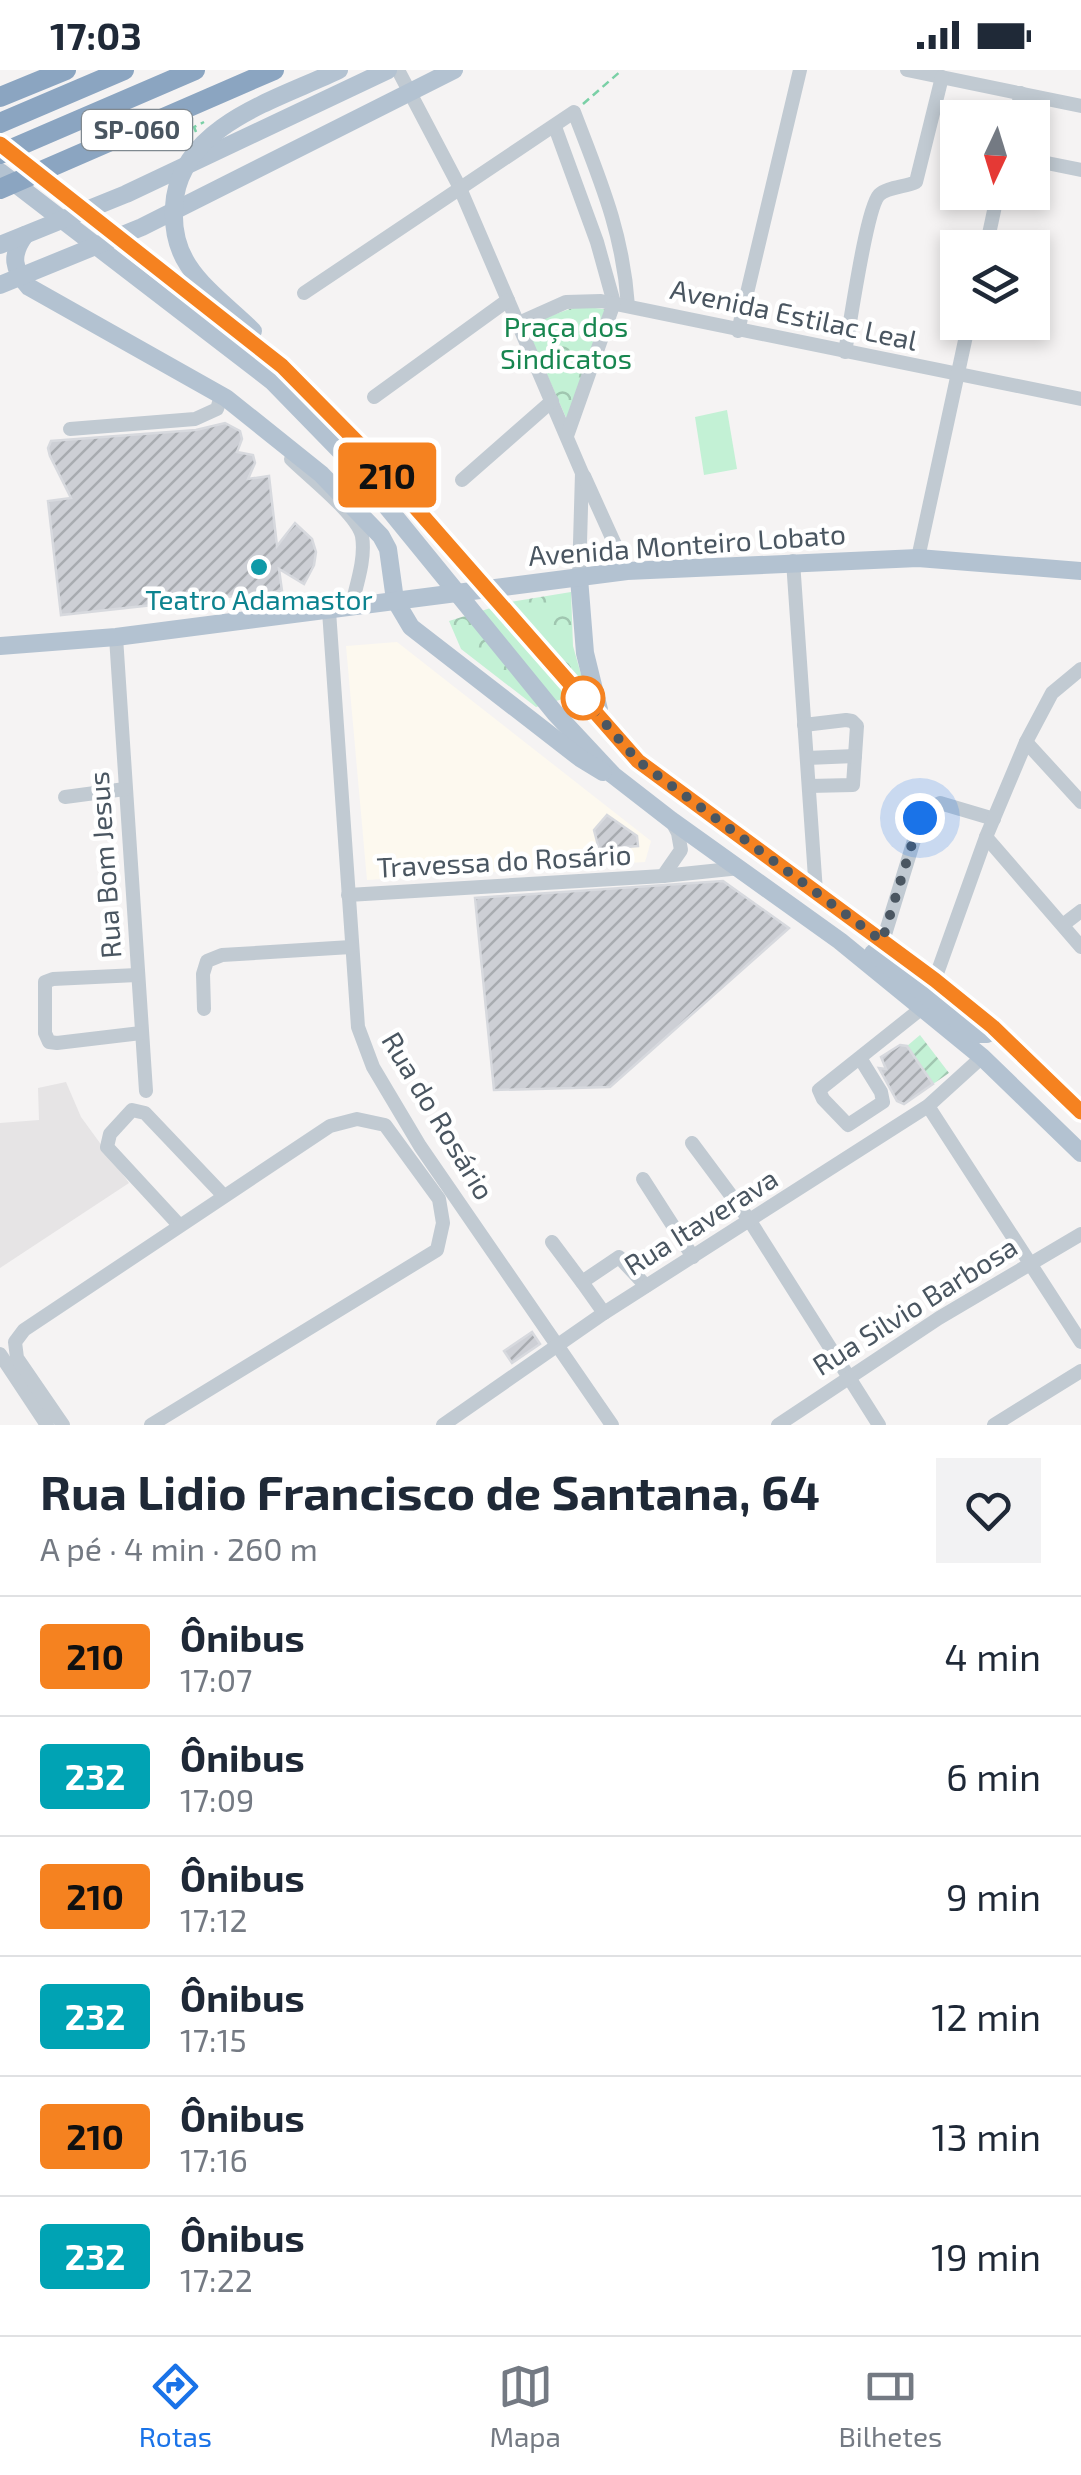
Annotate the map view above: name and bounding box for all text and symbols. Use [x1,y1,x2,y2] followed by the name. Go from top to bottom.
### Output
[50,12,142,58] text: 17:03
[940,100,1050,210] north arrow
[940,100,1050,340] map controls
[82,110,192,150] road number: SP-060
[940,230,1050,340] button: layers
[668,271,921,357] street label: Avenida Estilac Leal
[500,309,632,375] park label: Praça dos Sindicatos
[330,442,444,508] line badge: 210
[358,454,416,496] text: 210
[527,516,847,572] street label: Avenida Monteiro Lobato
[248,556,270,578] marker: Teatro Adamastor
[145,582,373,616] place label: Teatro Adamastor
[562,677,604,719] unlabelled marker
[81,770,127,960] street label: Rua Bom Jesus
[895,793,945,843] your location
[376,836,632,884] street label: Travessa do Rosário
[375,1025,502,1206] street label: Rua do Rosário
[617,1160,784,1282] street label: Rua Itaverava
[806,1229,1023,1382] street label: Rua Silvio Barbosa
[936,1458,1041,1563] button: heart
[40,1462,820,1520] text: Rua Lidio Francisco de Santana, 64
[40,1529,318,1567] text: A pé · 4 min · 260 m
[180,1614,305,1660] text: Ônibus
[944,1633,1041,1679] text: 4 min
[66,1635,124,1677] text: 210
[180,1660,252,1698] text: 17:07
[180,1734,305,1780] text: Ônibus
[946,1753,1041,1799] text: 6 min
[65,1755,125,1797] text: 232
[180,1780,254,1818] text: 17:09
[180,1854,305,1900] text: Ônibus
[946,1873,1041,1919] text: 9 min
[66,1875,124,1917] text: 210
[180,1900,247,1938] text: 17:12
[180,1974,305,2020] text: Ônibus
[931,1993,1041,2039] text: 12 min
[65,1995,125,2037] text: 232
[180,2020,247,2058] text: 17:15
[180,2094,305,2140] text: Ônibus
[931,2113,1041,2159] text: 13 min
[66,2115,124,2157] text: 210
[180,2140,248,2178] text: 17:16
[180,2214,305,2260] text: Ônibus
[931,2233,1041,2279] text: 19 min
[65,2235,125,2277] text: 232
[180,2260,253,2298] text: 17:22
[139,2359,212,2453] tab: Rotas
[489,2359,561,2453] tab: Mapa
[838,2359,942,2453] tab: Bilhetes

